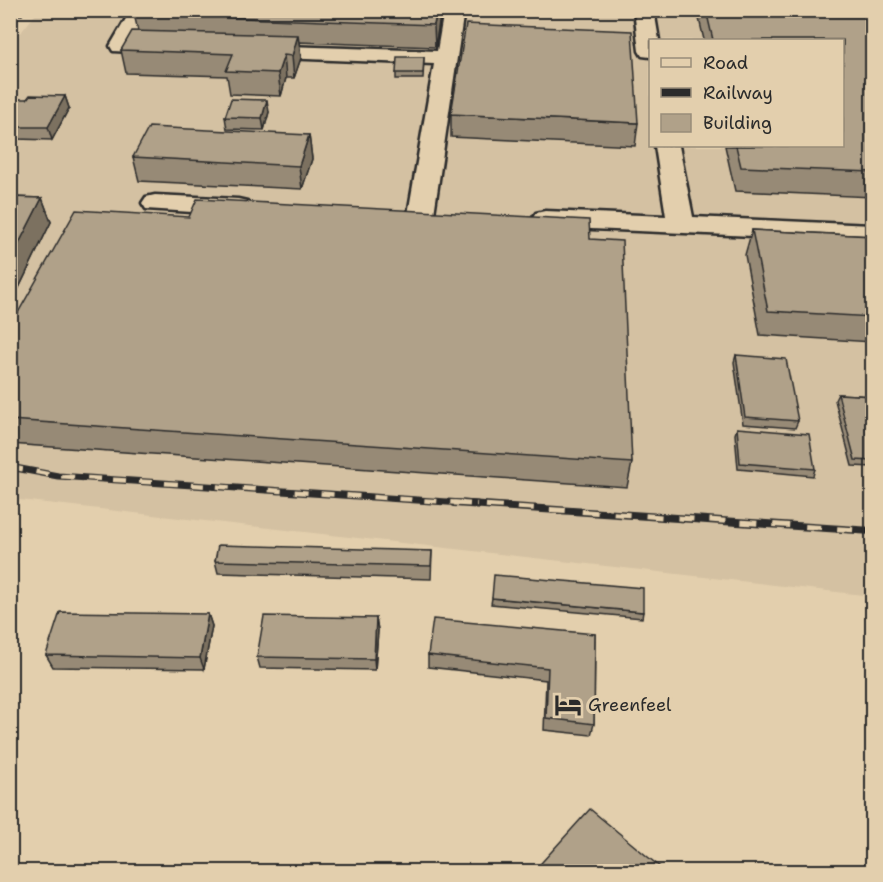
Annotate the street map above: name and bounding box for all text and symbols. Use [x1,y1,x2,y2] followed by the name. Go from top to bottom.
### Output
[649,39,844,147] legend
[703,51,748,75] text: Road
[703,81,773,105] text: Railway
[703,111,772,135] text: Building
[553,690,583,720] hotel icon: Greenfeel
[588,693,672,717] place label: Greenfeel

